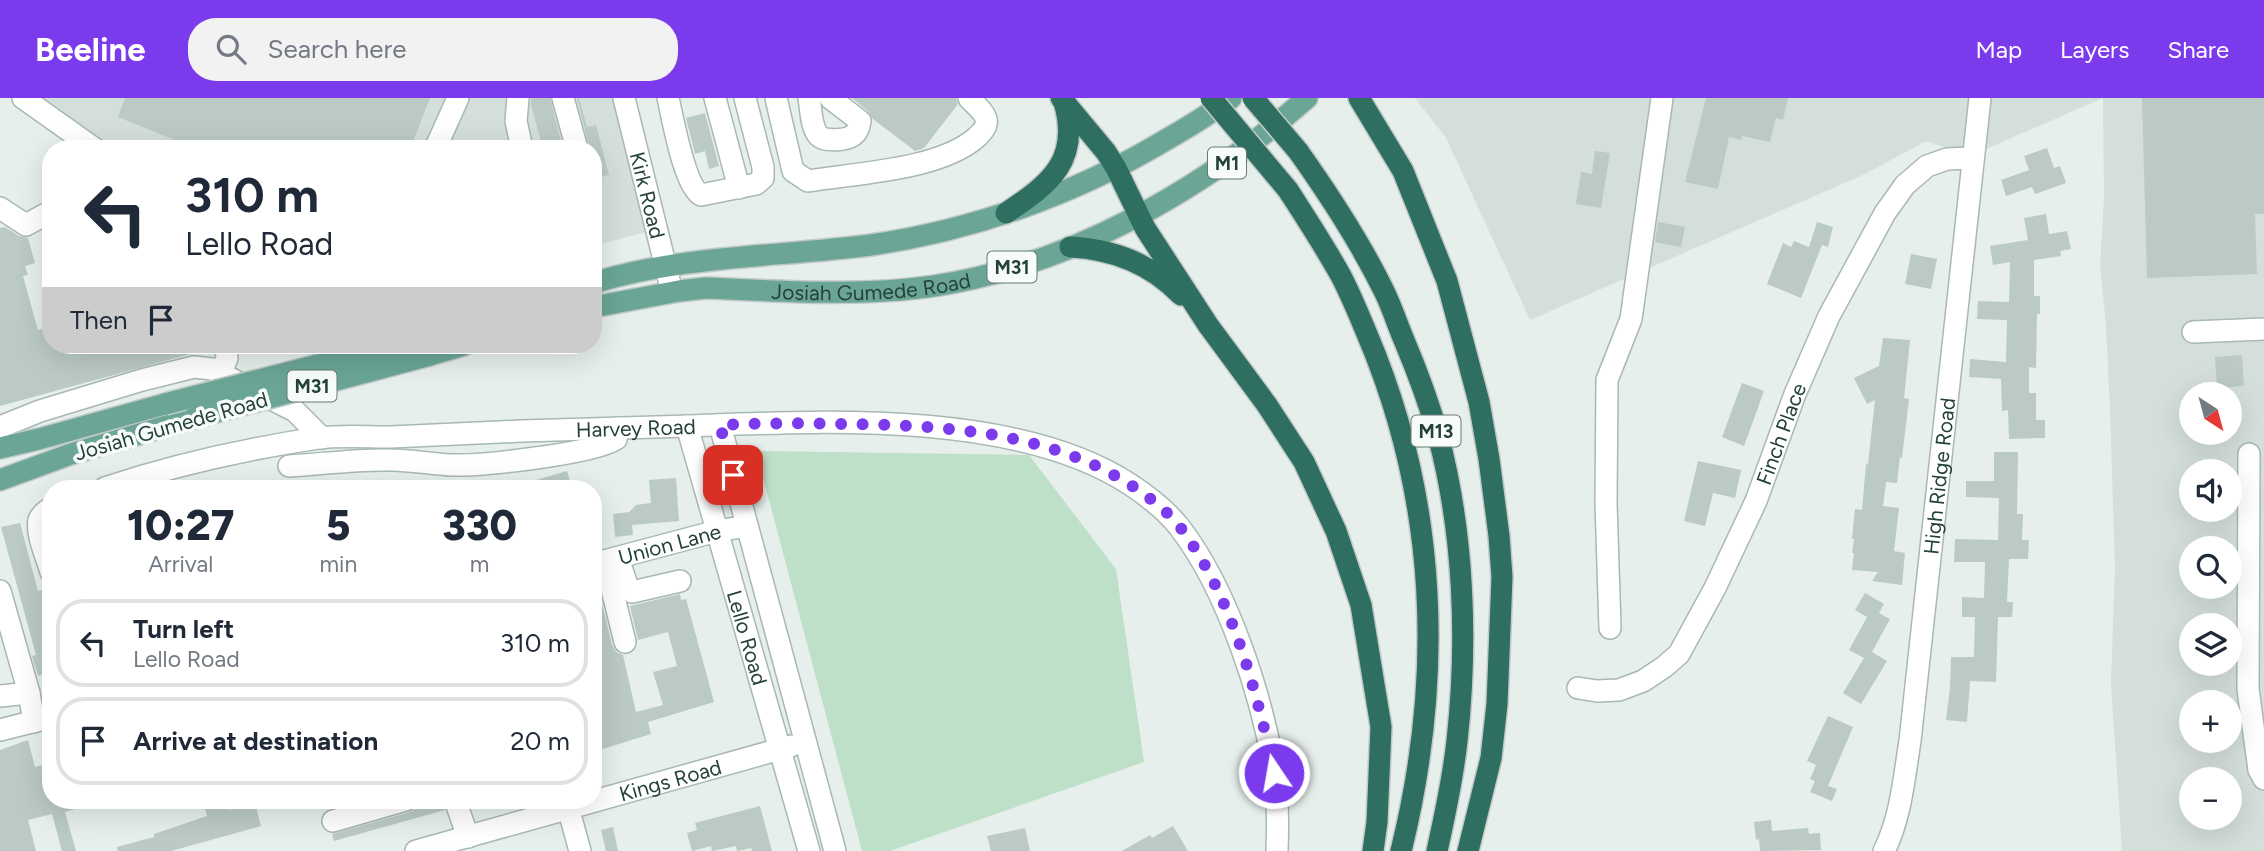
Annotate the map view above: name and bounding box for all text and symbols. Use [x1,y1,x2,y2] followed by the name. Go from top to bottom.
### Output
[188,18,678,81] search box
[35,30,146,69] text: Beeline
[212,30,250,68] icon: search
[268,33,406,65] text: Search here
[1975,35,2022,64] text: Map
[2060,35,2129,64] text: Layers
[2167,35,2229,64] text: Share
[1208,148,1246,178] road number: M1
[625,149,671,241] street label: Kirk Road
[185,165,319,224] text: 310 m
[70,168,161,259] icon: left
[185,225,333,263] text: Lello Road
[988,252,1036,282] road number: M31
[771,267,973,305] street label: Josiah Gumede Road
[142,301,180,339] icon: arrive
[70,304,128,336] text: Then
[288,370,336,402] road number: M31
[1751,379,1811,488] street label: Finch Place
[2179,382,2242,444] north arrow
[2179,382,2242,830] map controls
[72,386,270,466] street label: Josiah Gumede Road
[1918,396,1960,556] street label: High Ridge Road
[575,413,696,442] street label: Harvey Road
[1412,416,1460,446] road number: M13
[703,445,763,505] pin
[714,456,752,494] icon: arrive
[2179,459,2242,522] button: sound
[127,500,234,551] text: 10:27
[326,500,351,551] text: 5
[442,500,517,551] text: 330
[615,518,723,569] street label: Union Lane
[2179,536,2242,599] button: search
[148,550,213,578] text: Arrival
[320,550,357,578] text: min
[470,550,489,578] text: m
[722,587,773,688] street label: Lello Road
[133,613,234,645] text: Turn left
[2179,613,2242,676] button: layers
[74,624,112,662] icon: left
[500,627,570,659] text: 310 m
[133,645,240,673] text: Lello Road
[2179,690,2242,753] button: +
[74,722,112,760] icon: arrive
[133,725,378,757] text: Arrive at destination
[510,725,570,757] text: 20 m
[1237,736,1311,810] position arrow
[616,754,724,806] street label: Kings Road
[2179,767,2242,830] button: −

